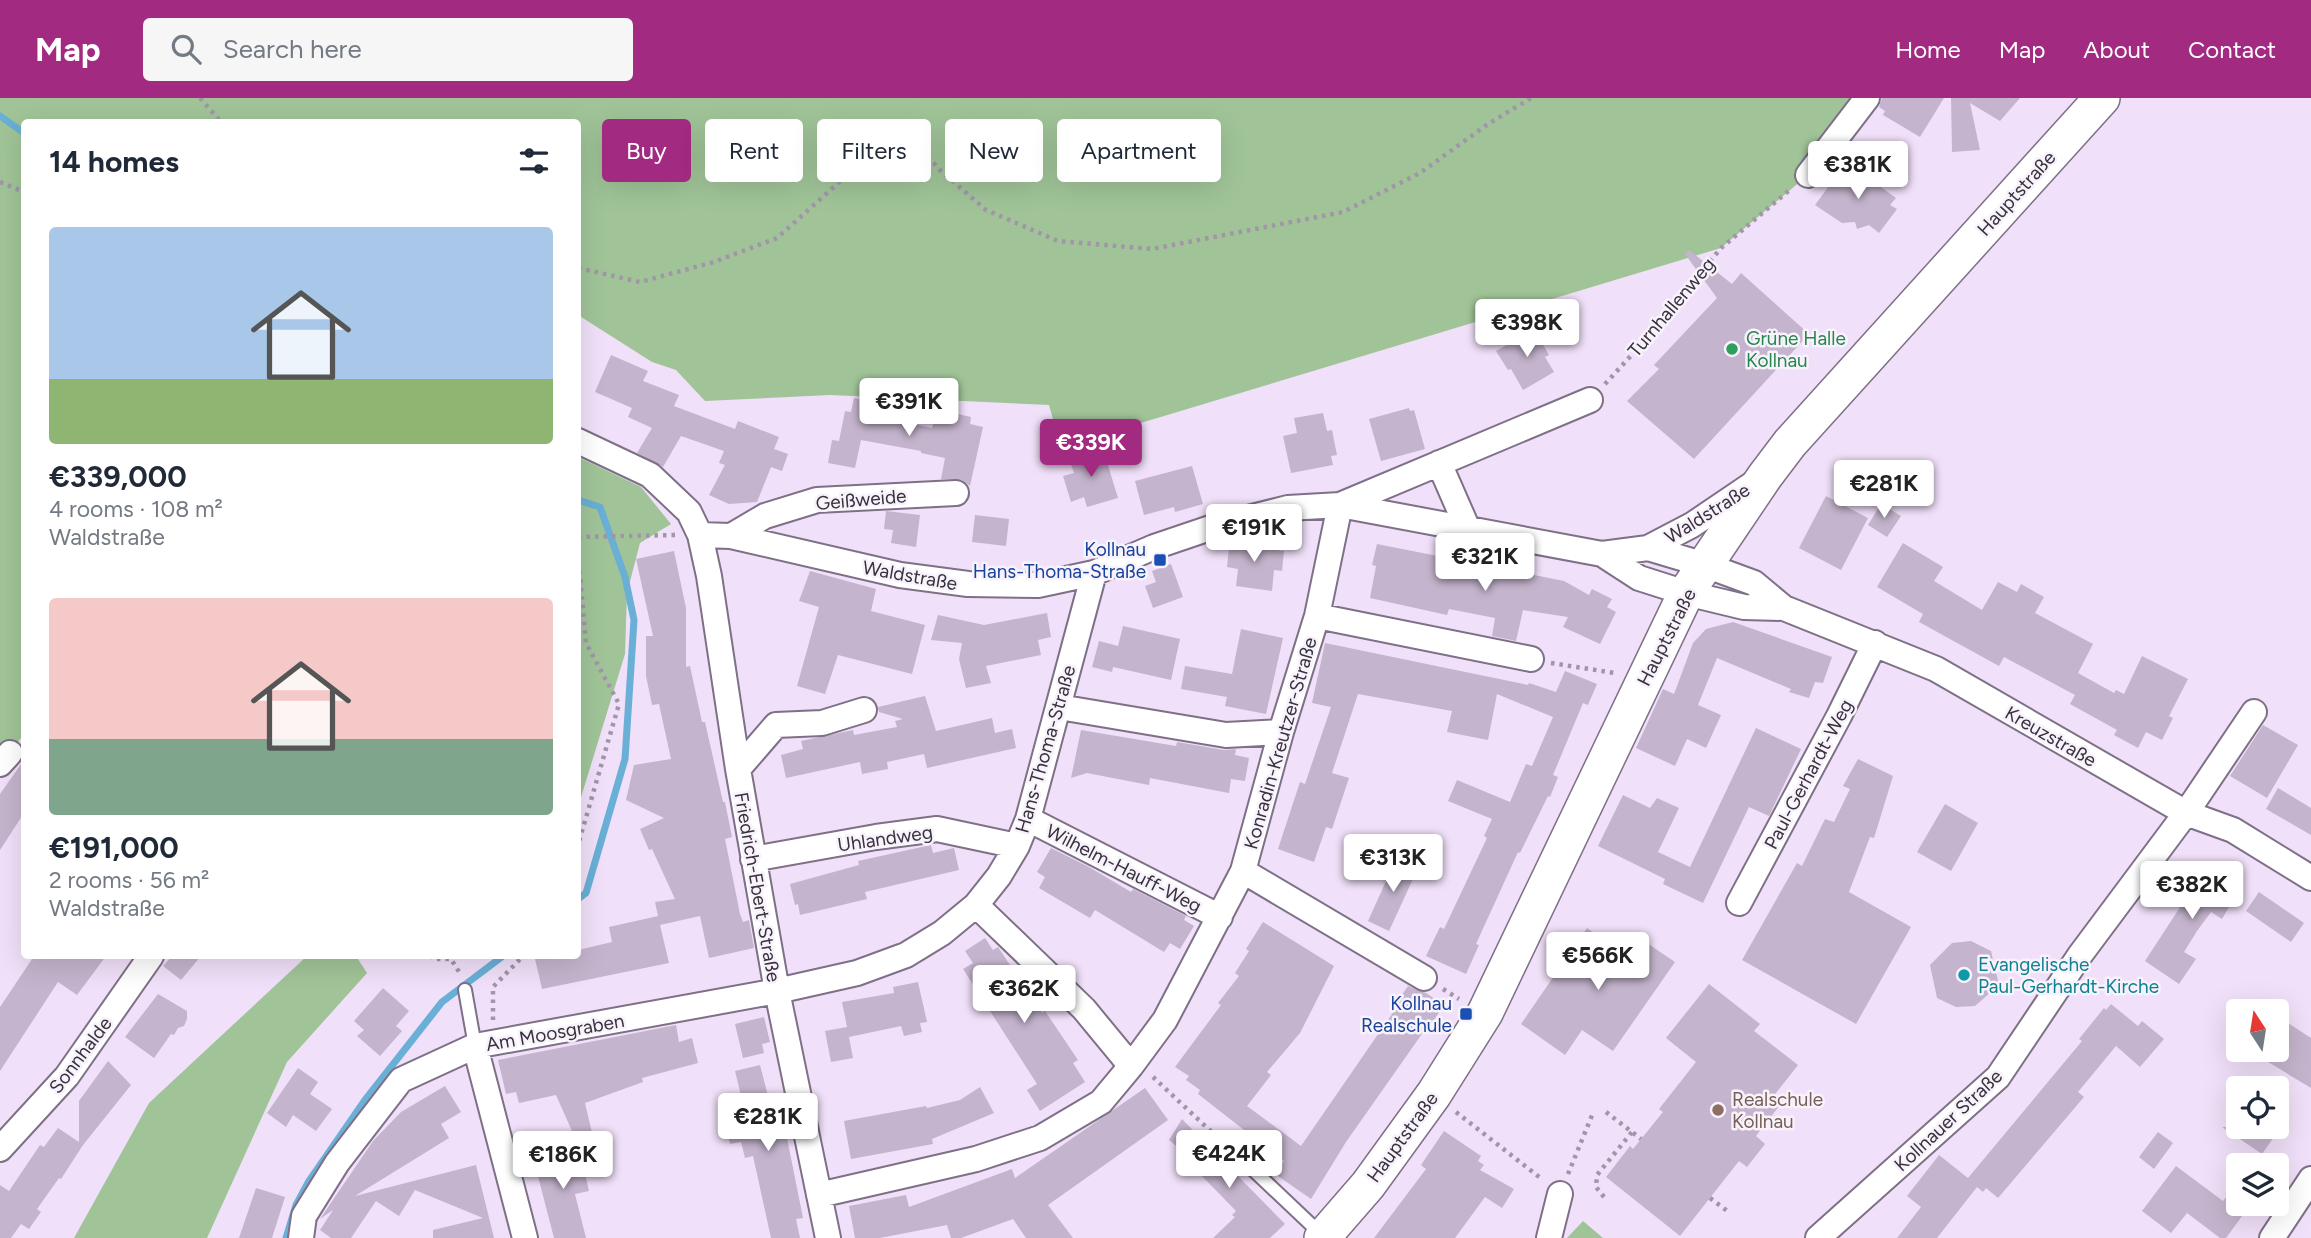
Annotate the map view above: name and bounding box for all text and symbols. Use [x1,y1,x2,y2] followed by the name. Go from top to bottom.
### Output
[143,18,633,81] search box
[35,30,101,69] text: Map
[167,30,205,68] icon: search
[223,33,362,65] text: Search here
[1895,35,1961,64] text: Home
[1999,35,2045,64] text: Map
[2083,35,2150,64] text: About
[2188,35,2276,64] text: Contact
[602,119,691,182] chip: Buy
[705,119,803,182] chip: Rent
[817,119,931,182] chip: Filters
[945,119,1043,182] chip: New
[1057,119,1221,182] chip: Apartment
[1809,141,1907,201] pin: €381K
[515,142,553,180] icon: filters
[49,143,179,180] text: 14 homes
[1972,146,2060,240] street label: Hauptstraße
[1824,150,1892,178] text: €381K
[1623,253,1720,362] street label: Turnhallenweg
[238,272,364,398] icon: home
[1478,300,1576,359] pin: €398K
[1491,308,1563,336] text: €398K
[1746,327,1846,372] place label: Grüne Halle Kollnau
[1724,341,1740,357] marker: Grüne Halle Kollnau
[860,378,958,438] pin: €391K
[875,387,943,415] text: €391K
[1042,420,1140,479] pin: €339K
[1056,428,1126,456] text: €339K
[49,458,187,495] text: €339,000
[1835,460,1933,520] pin: €281K
[1850,469,1918,497] text: €281K
[1661,478,1754,549] street label: Waldstraße
[815,484,907,515] street label: Geißweide
[49,495,223,523] text: 4 rooms · 108 m²
[1205,504,1303,564] pin: €191K
[1222,513,1286,541] text: €191K
[49,523,165,551] text: Waldstraße
[1436,533,1534,593] pin: €321K
[973,538,1146,583] place label: Kollnau Hans-Thoma-Straße
[1451,542,1519,570] text: €321K
[1152,552,1168,568] marker: Kollnau Hans-Thoma-Straße
[861,556,959,595] street label: Waldstraße
[1632,585,1701,690] street label: Hauptstraße
[1239,634,1322,852] street label: Konradin-Kreutzer-Straße
[238,643,364,769] icon: home
[1011,663,1080,836] street label: Hans-Thoma-Straße
[1759,695,1858,853] street label: Paul-Gerhardt-Weg
[2001,701,2100,772] street label: Kreuzstraße
[729,790,786,984] street label: Friedrich-Ebert-Straße
[1042,819,1205,918] street label: Wilhelm-Hauff-Weg
[836,820,934,857] street label: Uhlandweg
[49,829,179,866] text: €191,000
[1344,834,1442,894] pin: €313K
[1360,843,1426,871] text: €313K
[2143,862,2241,921] pin: €382K
[49,866,209,894] text: 2 rooms · 56 m²
[2156,870,2228,898] text: €382K
[49,894,165,922] text: Waldstraße
[1549,932,1647,992] pin: €566K
[1562,941,1634,969] text: €566K
[1978,953,2159,998] place label: Evangelische Paul-Gerhardt-Kirche
[975,965,1073,1025] pin: €362K
[1956,967,1972,983] marker: Evangelische Paul-Gerhardt-Kirche
[989,974,1059,1002] text: €362K
[1361,992,1452,1037] place label: Kollnau Realschule
[2226,999,2289,1062] north arrow
[2226,999,2289,1216] map controls
[1458,1006,1474,1022] marker: Kollnau Realschule
[484,1009,626,1056] street label: Am Moosgraben
[44,1012,117,1098] street label: Sonnhalde
[1890,1064,2007,1176] street label: Kollnauer Straße
[2226,1076,2289,1139] button: locate
[1362,1088,1443,1187] street label: Hauptstraße
[1732,1088,1823,1133] place label: Realschule Kollnau
[719,1094,817,1153] pin: €281K
[734,1102,802,1130] text: €281K
[1710,1102,1726,1118] marker: Realschule Kollnau
[1180,1130,1278,1190] pin: €424K
[514,1132,612,1191] pin: €186K
[1192,1139,1266,1167] text: €424K
[529,1140,597,1168] text: €186K
[2226,1153,2289,1216] button: layers

